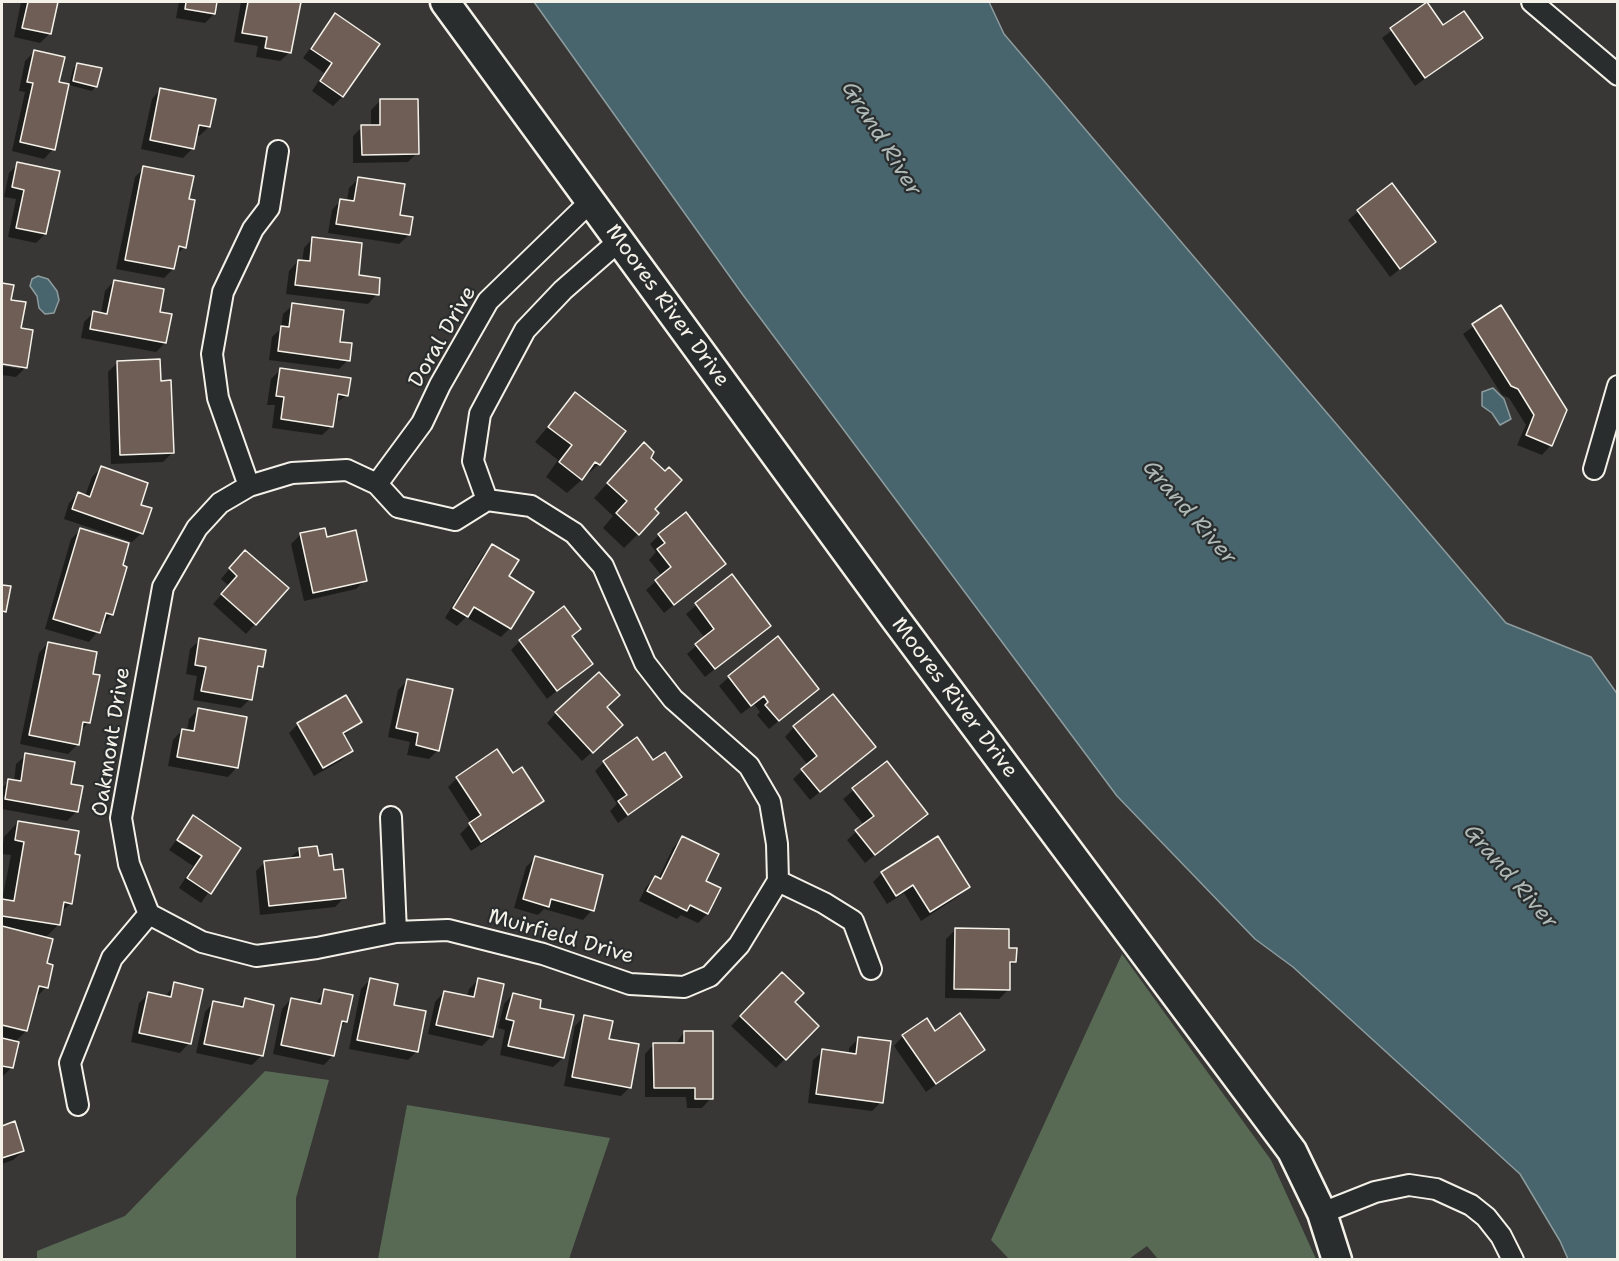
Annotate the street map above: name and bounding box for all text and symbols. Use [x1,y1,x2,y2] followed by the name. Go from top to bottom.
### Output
[835,77,927,201] water label: Grand River
[600,220,734,392] street label: Moores River Drive
[404,282,482,392] street label: Doral Drive
[1136,455,1242,571] water label: Grand River
[885,613,1023,783] street label: Moores River Drive
[88,666,136,818] street label: Oakmont Drive
[1457,819,1563,935] water label: Grand River
[485,904,637,970] street label: Muirfield Drive

